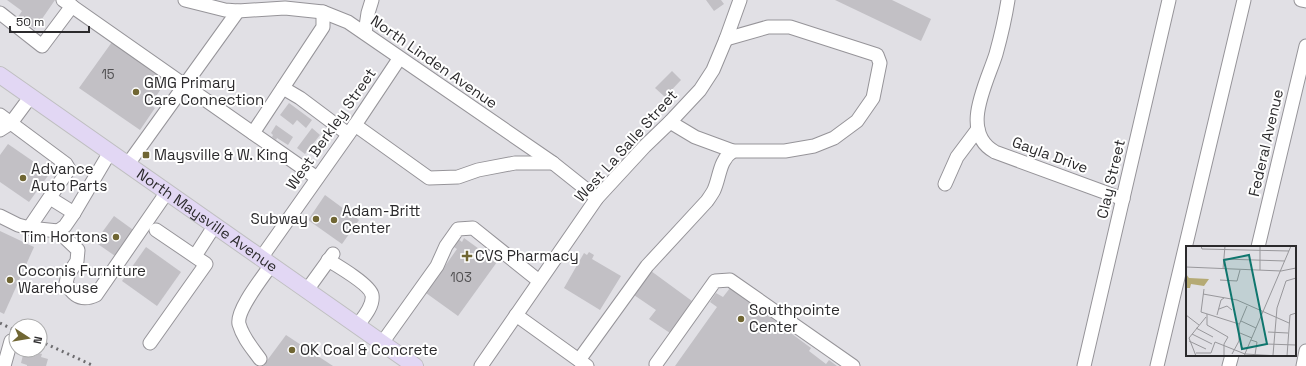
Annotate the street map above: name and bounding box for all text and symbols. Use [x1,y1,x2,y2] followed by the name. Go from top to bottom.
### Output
[10,8,89,34] scale bar
[367,11,501,113] street label: North Linden Avenue
[16,14,44,30] text: 50 m
[281,64,380,193] street label: West Berkley Street
[101,66,115,83] house number: 15
[144,73,264,109] place label: GMG Primary Care Connection
[570,85,681,206] street label: West La Salle Street
[131,87,141,97] marker: GMG Primary Care Connection
[1244,87,1287,199] street label: Federal Avenue
[1010,132,1091,177] street label: Gayla Drive
[1092,137,1129,220] street label: Clay Street
[154,145,288,164] place label: Maysville & W. King
[141,150,151,160] marker: Maysville & W. King
[31,159,107,195] place label: Advance Auto Parts
[133,164,282,276] street label: North Maysville Avenue
[18,173,28,183] marker: Advance Auto Parts
[342,201,421,237] place label: Adam-Britt Center
[251,209,308,228] place label: Subway
[311,214,321,224] marker: Subway
[329,215,339,225] marker: Adam-Britt Center
[21,227,108,246] place label: Tim Hortons
[111,232,121,242] marker: Tim Hortons
[475,246,579,265] place label: CVS Pharmacy
[1186,246,1296,356] inset map
[462,251,472,261] marker: CVS Pharmacy
[18,261,146,297] place label: Coconis Furniture Warehouse
[450,269,472,286] house number: 103
[5,275,15,285] marker: Coconis Furniture Warehouse
[749,300,840,336] place label: Southpointe Center
[736,314,746,324] marker: Southpointe Center
[8,318,48,358] north arrow
[30,335,45,345] text: N
[300,340,438,359] place label: OK Coal & Concrete
[287,345,297,355] marker: OK Coal & Concrete

